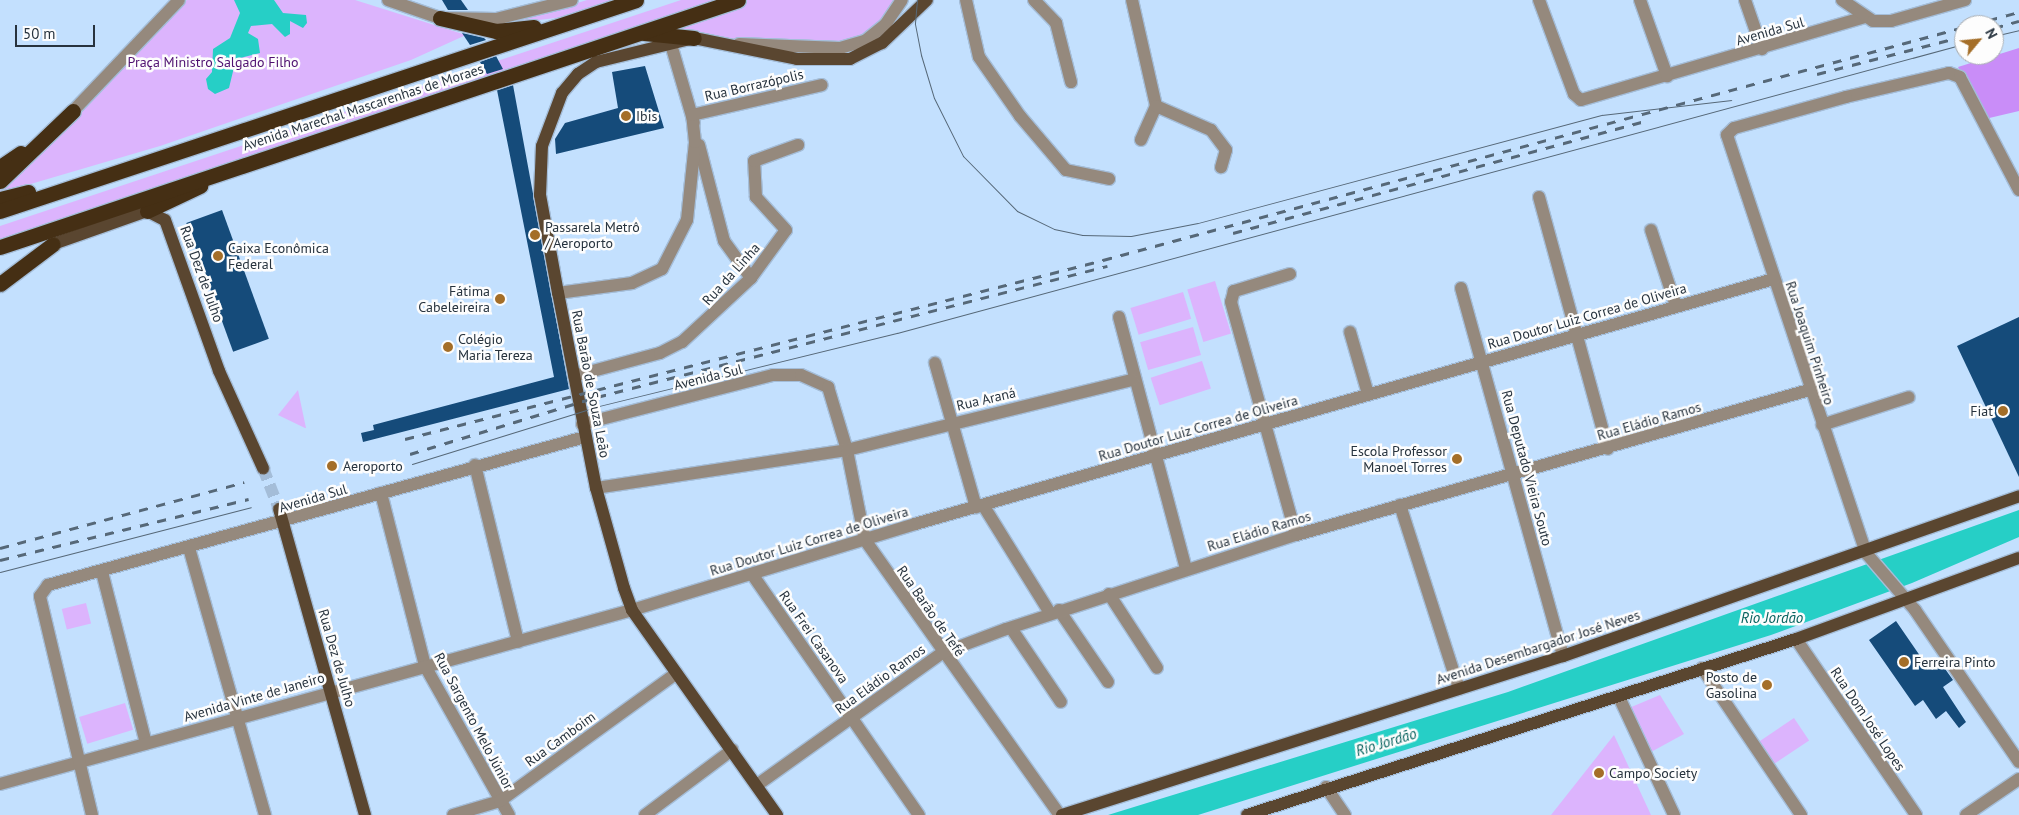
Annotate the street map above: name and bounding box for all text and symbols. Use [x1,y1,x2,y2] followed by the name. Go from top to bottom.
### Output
[1734,13,1806,49] street label: Avenida Sul
[18,15,98,47] scale bar
[1954,15,2004,65] north arrow
[23,24,56,43] text: 50 m
[1981,25,2001,42] text: N
[128,54,298,70] park label: Praça Ministro Salgado Filho
[241,60,485,154] street label: Avenida Marechal Mascarenhas de Moraes
[703,65,805,105] street label: Rua Borrazópolis
[636,108,657,124] place label: Ibis
[620,110,632,122] marker: Ibis
[545,219,640,252] place label: Passarela Metrô / Aeroporto
[177,223,227,325] street label: Rua Dez de Julho
[529,229,541,241] marker: Passarela Metrô / Aeroporto
[699,239,763,309] street label: Rua da Linha
[228,240,329,272] place label: Caixa Econômica Federal
[212,250,224,262] marker: Caixa Econômica Federal
[1485,279,1689,353] street label: Rua Doutor Luiz Correa de Oliveira
[1782,279,1838,407] street label: Rua Joaquim Pinheiro
[418,283,490,316] place label: Fátima Cabeleireira
[494,293,506,305] marker: Fátima Cabeleireira
[568,309,614,459] street label: Rua Barão de Souza Leão
[458,331,533,364] place label: Colégio Maria Tereza
[442,341,454,353] marker: Colégio Maria Tereza
[672,360,744,394] street label: Avenida Sul
[954,384,1018,414] street label: Rua Araná
[1498,388,1556,548] street label: Rua Deputado Vieira Souto
[1096,391,1300,465] street label: Rua Doutor Luiz Correa de Oliveira
[1595,398,1703,444] street label: Rua Eládio Ramos
[1970,403,1993,419] place label: Fiat
[1997,405,2009,417] marker: Fiat
[1350,443,1447,476] place label: Escola Professor Manoel Torres
[1451,453,1463,465] marker: Escola Professor Manoel Torres
[343,458,403,474] place label: Aeroporto
[325,459,339,473] marker: Aeroporto
[277,480,349,516] street label: Avenida Sul
[708,503,910,579] street label: Rua Doutor Luiz Correa de Oliveira
[1205,507,1313,555] street label: Rua Eládio Ramos
[893,562,969,660] street label: Rua Barão de Tefé
[776,587,852,687] street label: Rua Frei Casanova
[1434,606,1642,688] street label: Avenida Desembargador José Neves
[315,607,359,709] street label: Rua Dez de Julho
[1741,609,1803,627] water label: Rio Jordão
[832,641,928,717] street label: Rua Eládio Ramos
[431,650,517,792] street label: Rua Sargento Melo Júnior
[1914,654,1996,670] place label: Ferreira Pinto
[1898,656,1910,668] marker: Ferreira Pinto
[1827,664,1909,774] street label: Rua Dom José Lopes
[182,669,326,725] street label: Avenida Vinte de Janeiro
[1706,669,1757,702] place label: Posto de Gasolina
[1761,679,1773,691] marker: Posto de Gasolina
[522,708,598,770] street label: Rua Camboim
[1353,724,1419,760] water label: Rio Jordão
[1609,765,1697,781] place label: Campo Society
[1593,767,1605,779] marker: Campo Society

